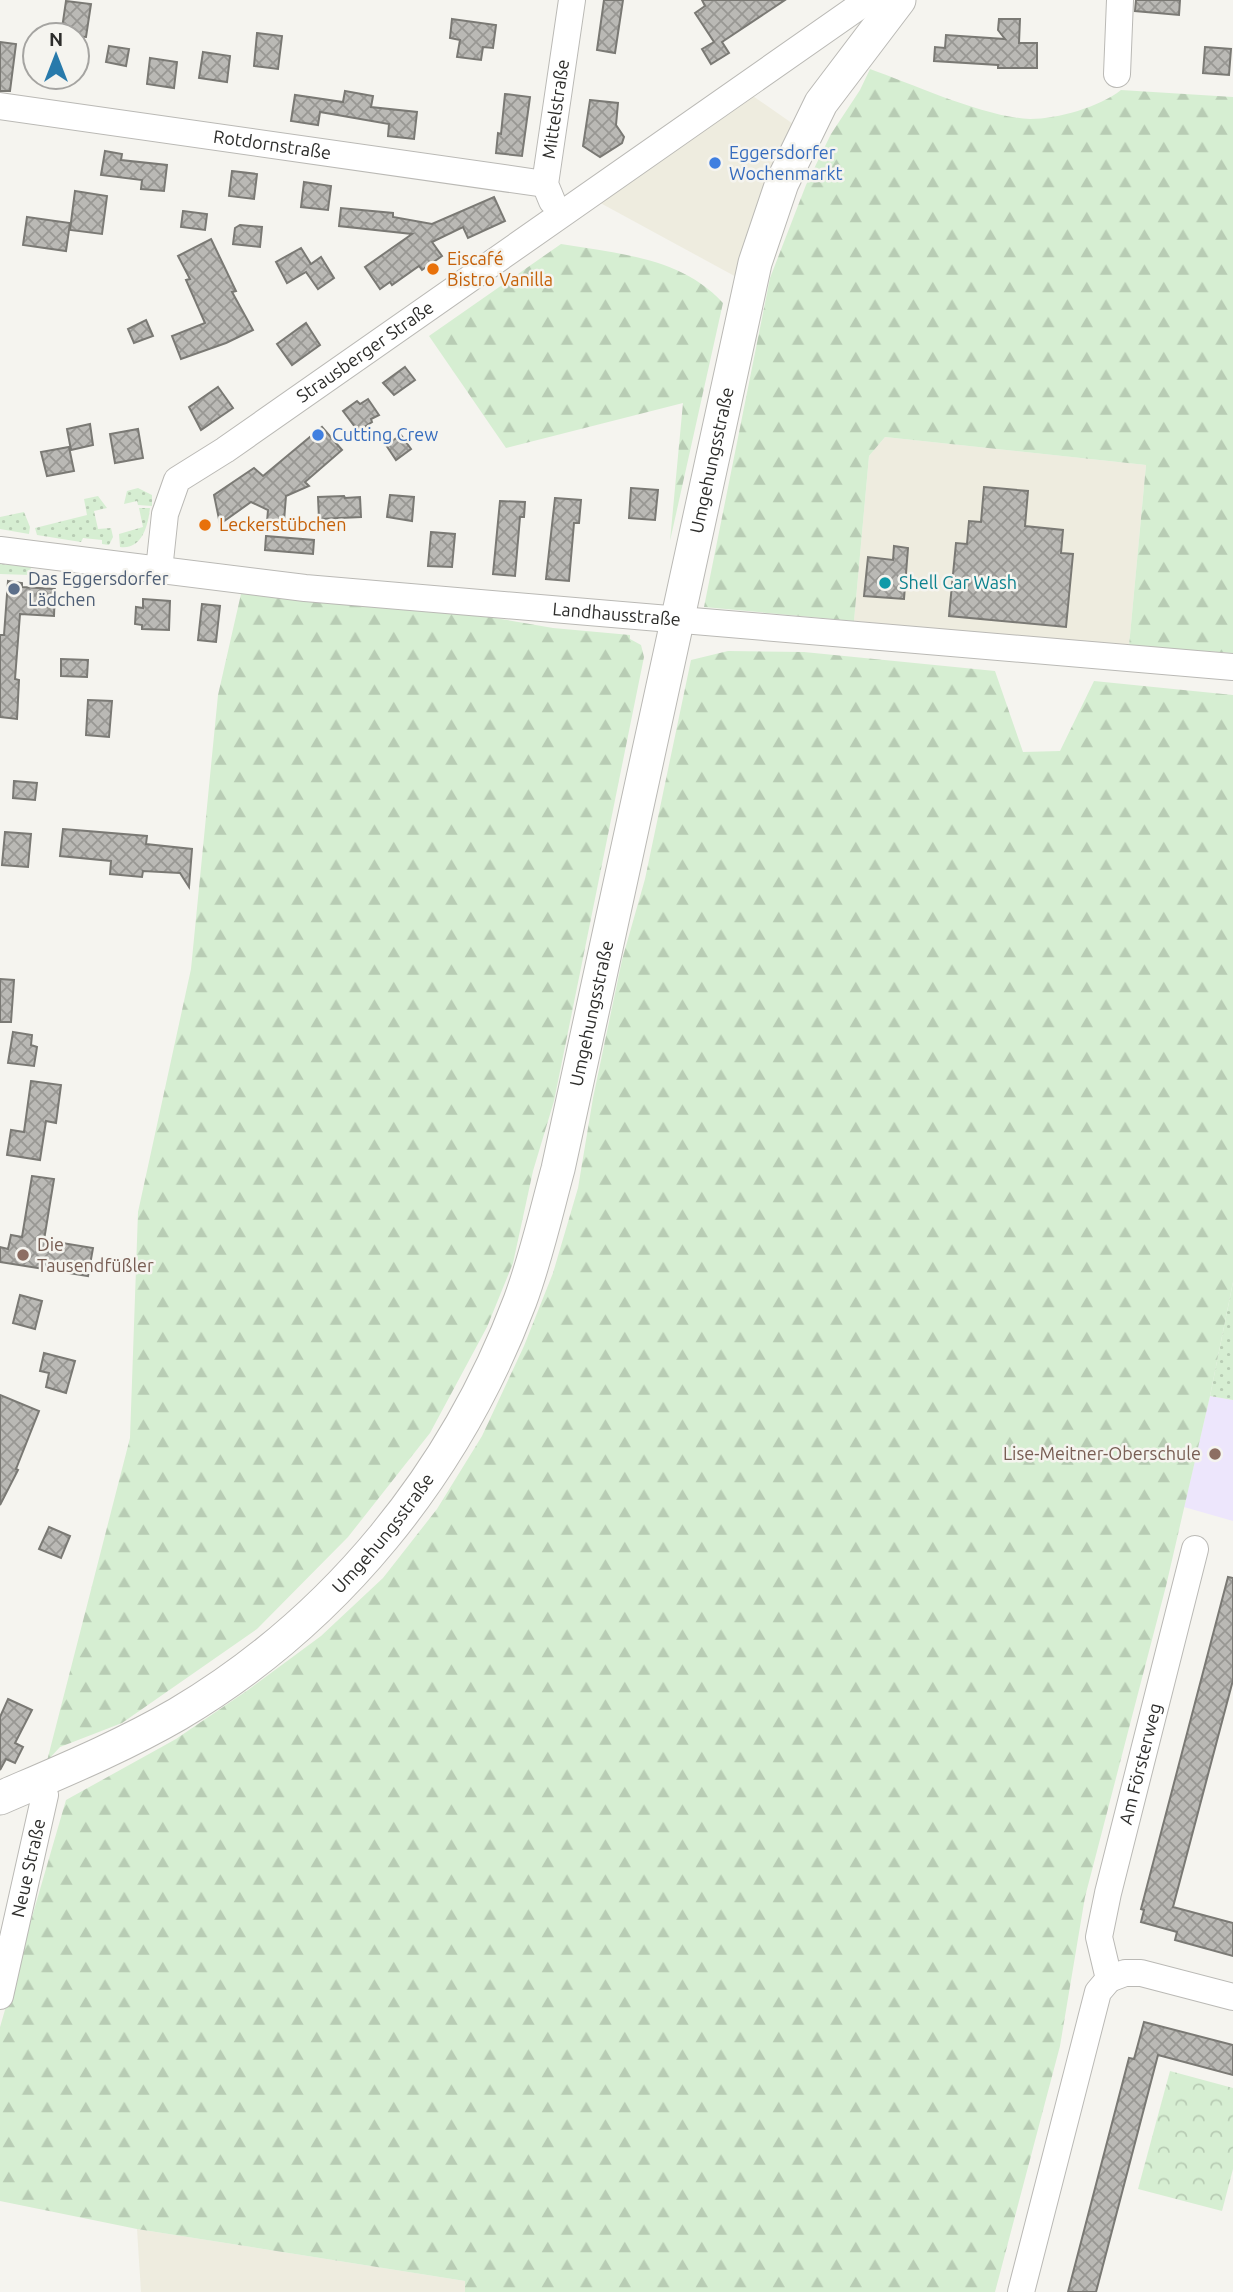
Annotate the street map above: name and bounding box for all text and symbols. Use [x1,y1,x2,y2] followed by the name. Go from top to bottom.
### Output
[21,21,91,91] north arrow
[49,28,63,50] text: N
[538,58,572,160] street label: Mittelstraße
[212,126,333,162] street label: Rotdornstraße
[729,142,843,183] place label: Eggersdorfer Wochenmarkt
[707,155,723,171] marker: Eggersdorfer Wochenmarkt
[447,248,553,289] place label: Eiscafé Bistro Vanilla
[425,261,441,277] marker: Eiscafé Bistro Vanilla
[292,296,437,406] street label: Strausberger Straße
[686,385,737,535] street label: Umgehungsstraße
[332,424,438,444] place label: Cutting Crew
[310,427,326,443] marker: Cutting Crew
[219,514,347,534] place label: Leckerstübchen
[197,517,213,533] marker: Leckerstübchen
[28,568,169,609] place label: Das Eggersdorfer Lädchen
[899,572,1017,592] place label: Shell Car Wash
[877,575,893,591] marker: Shell Car Wash
[6,581,22,597] marker: Das Eggersdorfer Lädchen
[552,598,682,629] street label: Landhausstraße
[565,938,616,1088] street label: Umgehungsstraße
[37,1234,154,1275] place label: Die Tausendfüßler
[15,1247,31,1263] marker: Die Tausendfüßler
[1003,1443,1201,1463] place label: Lise-Meitner-Oberschule
[1207,1446,1223,1462] marker: Lise-Meitner-Oberschule
[328,1469,437,1597] street label: Umgehungsstraße
[1115,1701,1165,1826] street label: Am Försterweg
[7,1817,48,1919] street label: Neue Straße

